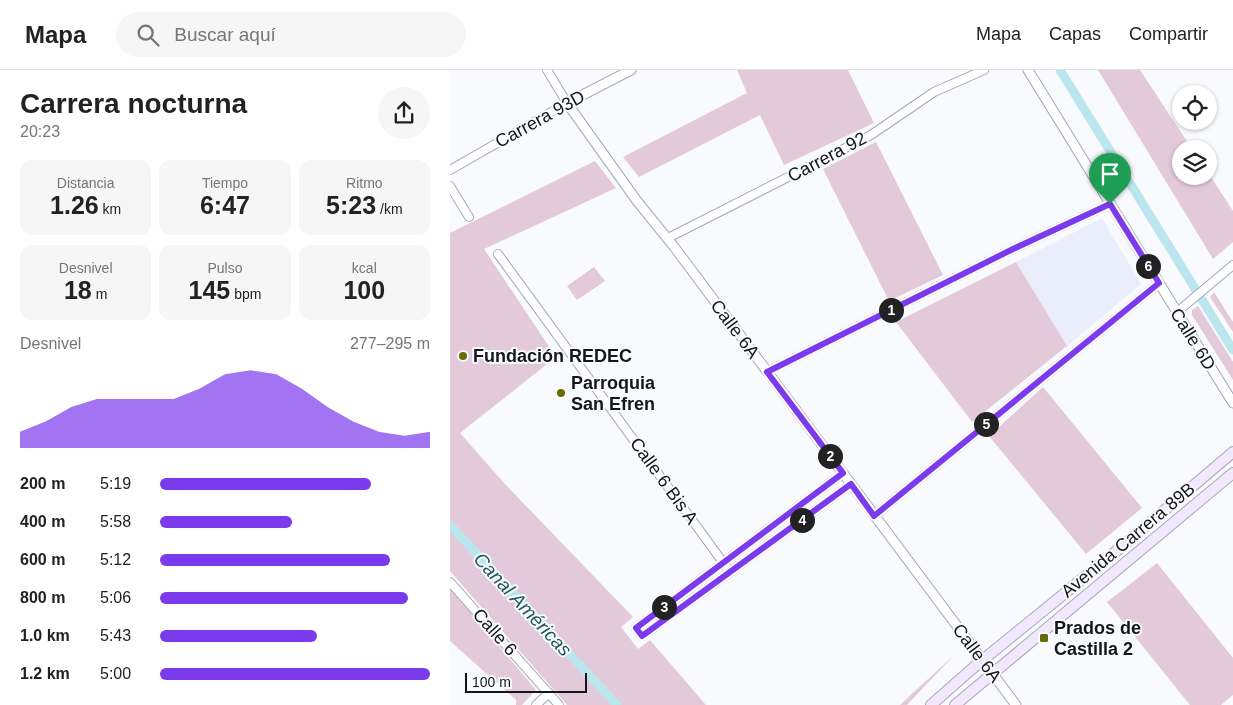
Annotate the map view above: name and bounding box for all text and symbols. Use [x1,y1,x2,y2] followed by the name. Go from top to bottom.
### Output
[116,12,466,57] search box
[25,21,86,48] text: Mapa
[134,21,162,49] icon: search
[174,24,276,45] text: Buscar aquí
[976,24,1021,44] text: Mapa
[1049,24,1101,44] text: Capas
[1129,24,1208,44] text: Compartir
[1172,85,1217,185] map controls
[1172,85,1217,130] button: locate
[492,86,588,152] street label: Carrera 93D
[378,87,430,139] button: share
[20,88,247,119] text: Carrera nocturna
[20,123,60,140] text: 20:23
[784,128,870,186] street label: Carrera 92
[1172,140,1217,185] button: layers
[1089,153,1131,204] pin
[1096,160,1124,188] icon: arrive
[57,175,114,191] text: Distancia
[202,175,248,191] text: Tiempo
[346,175,383,191] text: Ritmo
[50,191,99,219] text: 1.26
[200,191,250,219] text: 6:47
[326,191,376,219] text: 5:23
[99,201,121,217] text: km
[376,201,403,217] text: /km
[1136,254,1160,278] pin: 6
[1145,258,1152,274] text: 6
[59,260,113,276] text: Desnivel
[207,260,243,276] text: Pulso
[352,260,377,276] text: kcal
[64,276,92,304] text: 18
[189,276,230,304] text: 145
[343,276,385,304] text: 100
[92,286,107,302] text: m
[230,286,261,302] text: bpm
[707,296,763,362] street label: Calle 6A
[878,298,904,322] pin: 1
[888,302,895,318] text: 1
[1166,304,1220,374] street label: Calle 6D
[20,335,81,352] text: Desnivel
[350,335,430,352] text: 277–295 m
[473,346,632,366] place label: Fundación REDEC
[457,350,469,362] marker: Fundación REDEC
[571,373,656,414] place label: Parroquia San Efren
[555,387,567,399] marker: Parroquia San Efren
[974,412,998,436] pin: 5
[983,416,990,432] text: 5
[626,434,702,528] street label: Calle 6 Bis A
[818,444,842,468] pin: 2
[827,448,834,464] text: 2
[20,475,65,492] text: 200 m
[100,475,131,492] text: 5:19
[1057,478,1199,602] street label: Avenida Carrera 89B
[790,508,814,532] pin: 4
[799,512,806,528] text: 4
[20,513,65,530] text: 400 m
[100,513,131,530] text: 5:58
[469,548,576,661] water label: Canal Américas
[20,551,65,568] text: 600 m
[100,551,131,568] text: 5:12
[20,589,65,606] text: 800 m
[100,589,131,606] text: 5:06
[652,594,676,620] pin: 3
[661,599,668,615] text: 3
[469,604,521,660] street label: Calle 6
[1054,618,1141,659] place label: Prados de Castilla 2
[949,620,1005,686] street label: Calle 6A
[20,627,70,644] text: 1.0 km
[100,627,131,644] text: 5:43
[1038,632,1050,644] marker: Prados de Castilla 2
[20,665,70,682] text: 1.2 km
[100,665,131,682] text: 5:00
[465,670,588,693] scale bar
[472,674,511,690] text: 100 m

